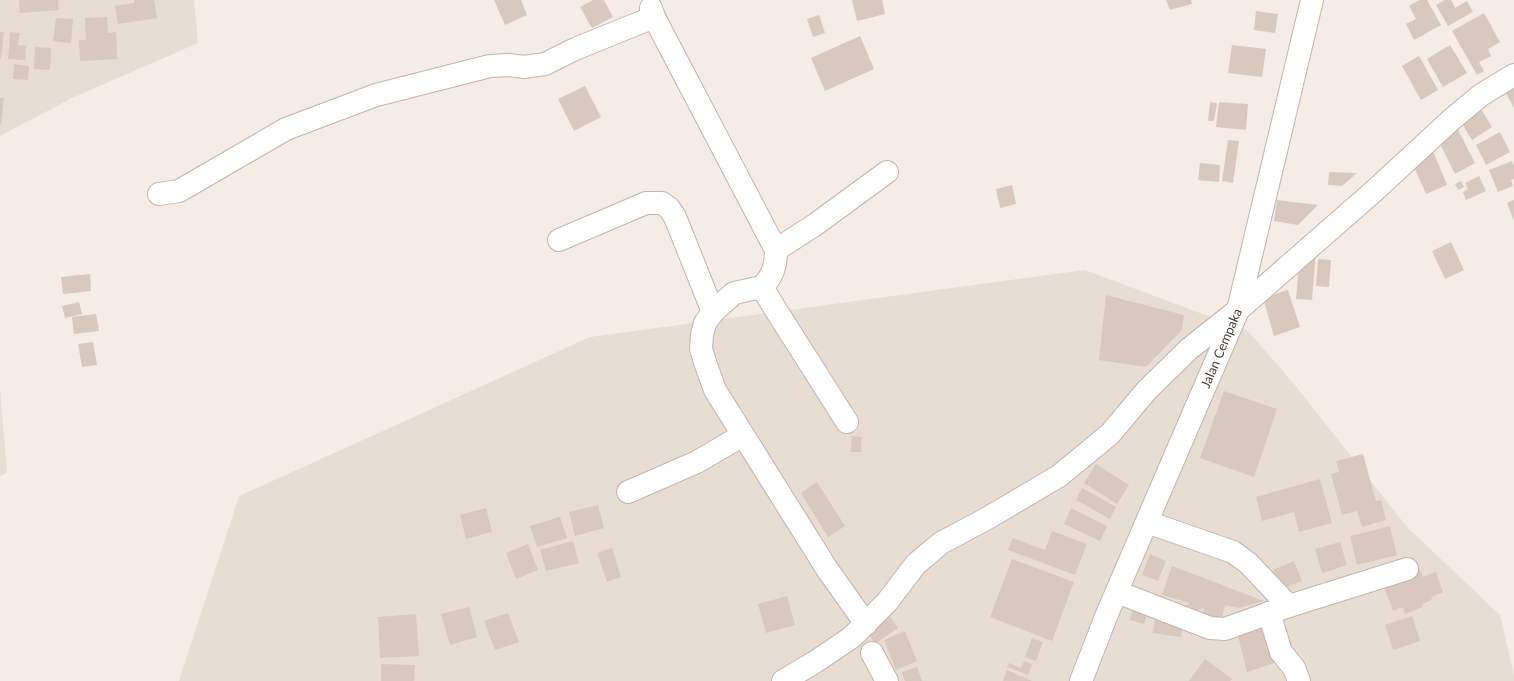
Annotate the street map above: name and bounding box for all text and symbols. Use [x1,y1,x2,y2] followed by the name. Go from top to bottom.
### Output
[1197,306,1245,390] street label: Jalan Cempaka

